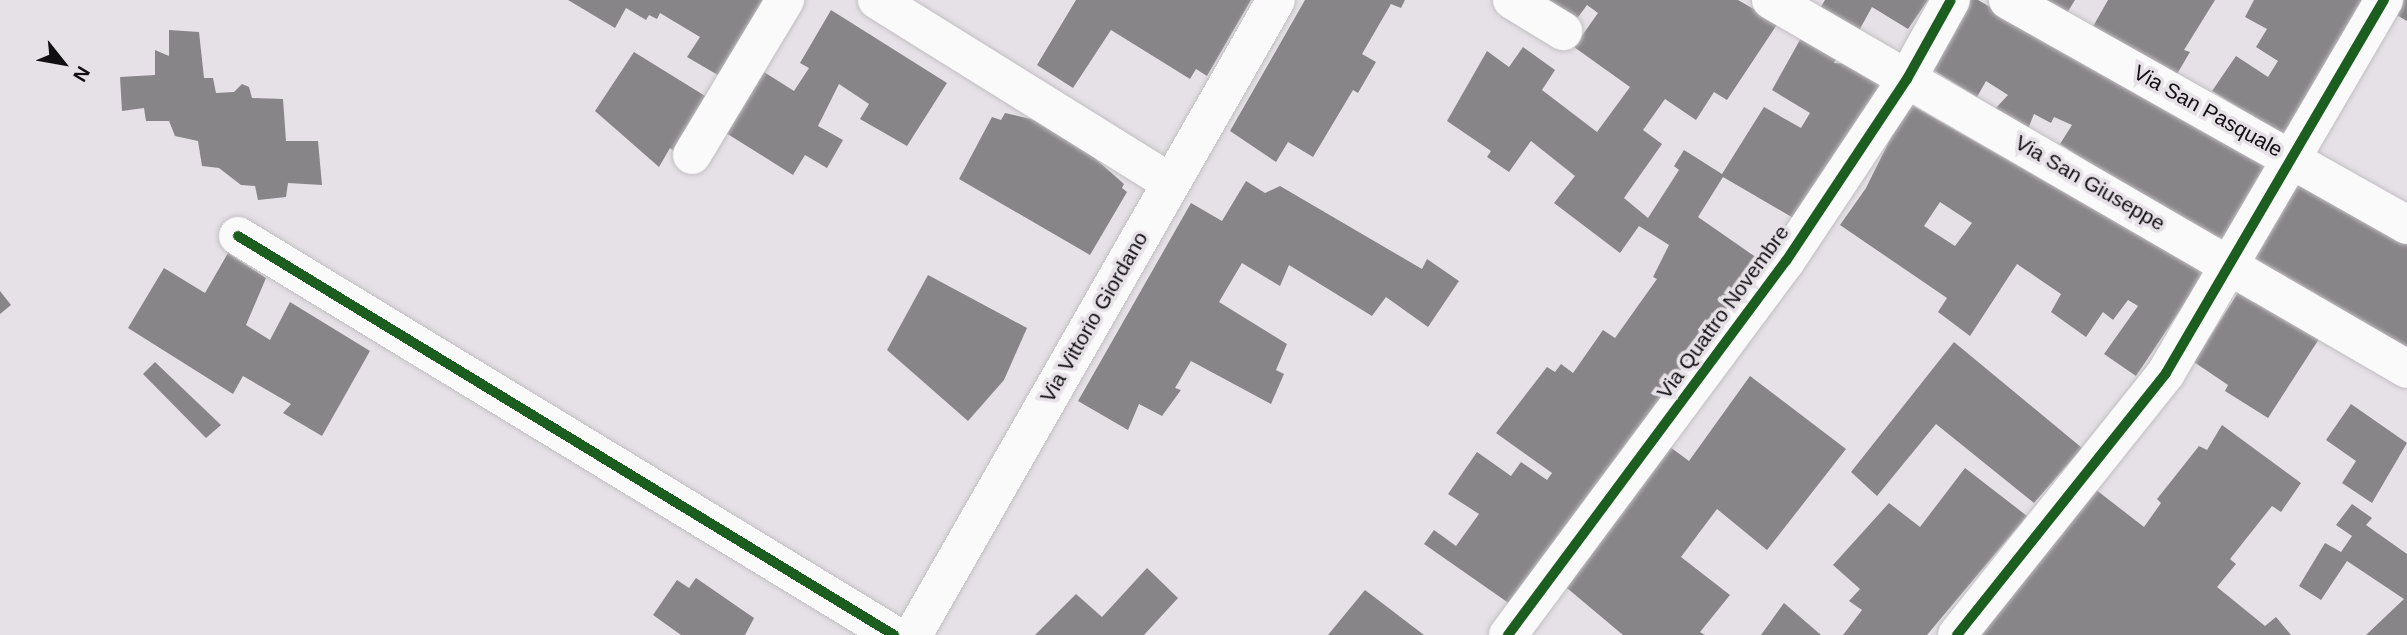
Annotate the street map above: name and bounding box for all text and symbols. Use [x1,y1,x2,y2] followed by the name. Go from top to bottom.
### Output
[28,28,98,98] north arrow
[2129,60,2287,162] street label: Via San Pasquale
[69,63,94,85] text: N
[2011,130,2169,236] street label: Via San Giuseppe
[1652,220,1794,404] street label: Via Quattro Novembre
[1035,227,1153,407] street label: Via Vittorio Giordano

